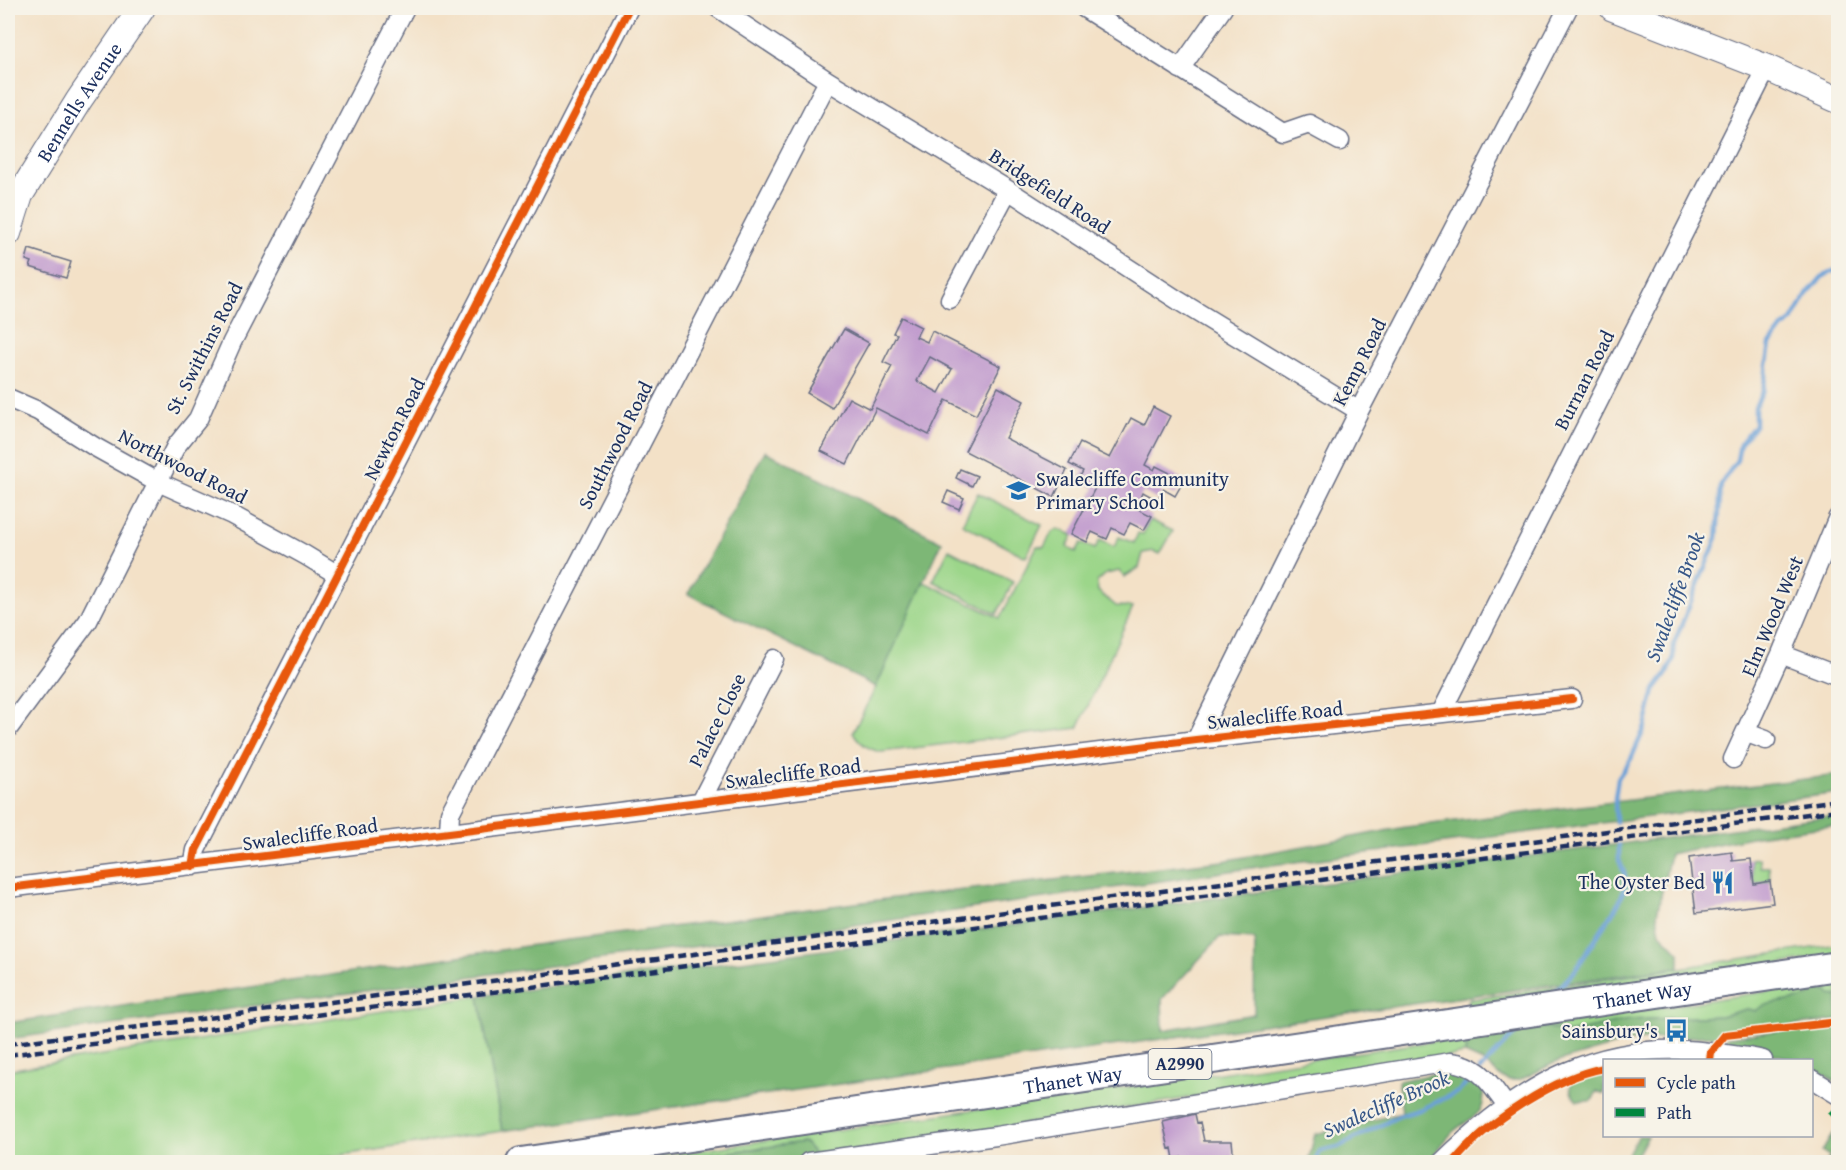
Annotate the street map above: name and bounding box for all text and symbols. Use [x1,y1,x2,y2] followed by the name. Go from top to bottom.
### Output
[29,36,128,167] street label: Bennells Avenue
[984,141,1117,241] street label: Bridgefield Road
[158,276,250,419] street label: St. Swithins Road
[1324,313,1393,411] street label: Kemp Road
[1546,325,1621,435] street label: Burnan Road
[355,372,432,485] street label: Newton Road
[570,375,659,514] street label: Southwood Road
[114,421,253,511] street label: Northwood Road
[1036,464,1229,516] place label: Swalecliffe Community Primary School
[1005,478,1031,504] school or university icon: Swalecliffe Community Primary School
[1637,527,1712,666] water label: Swalecliffe Brook
[1733,551,1810,681] street label: Elm Wood West
[680,668,753,772] street label: Palace Close
[1206,693,1345,736] street label: Swalecliffe Road
[723,750,863,795] street label: Swalecliffe Road
[240,810,380,857] street label: Swalecliffe Road
[1578,867,1705,896] place label: The Oyster Bed
[1710,869,1736,895] restaurant icon: The Oyster Bed
[1591,973,1694,1016] street label: Thanet Way
[1562,1016,1658,1045] place label: Sainsbury's
[1663,1018,1689,1044] bus stop icon: Sainsbury's
[1148,1049,1212,1079] road number: A2990
[1021,1058,1124,1101] street label: Thanet Way
[1603,1059,1813,1137] legend
[1317,1062,1455,1145] water label: Swalecliffe Brook
[1657,1069,1736,1096] text: Cycle path
[1657,1099,1692,1126] text: Path

